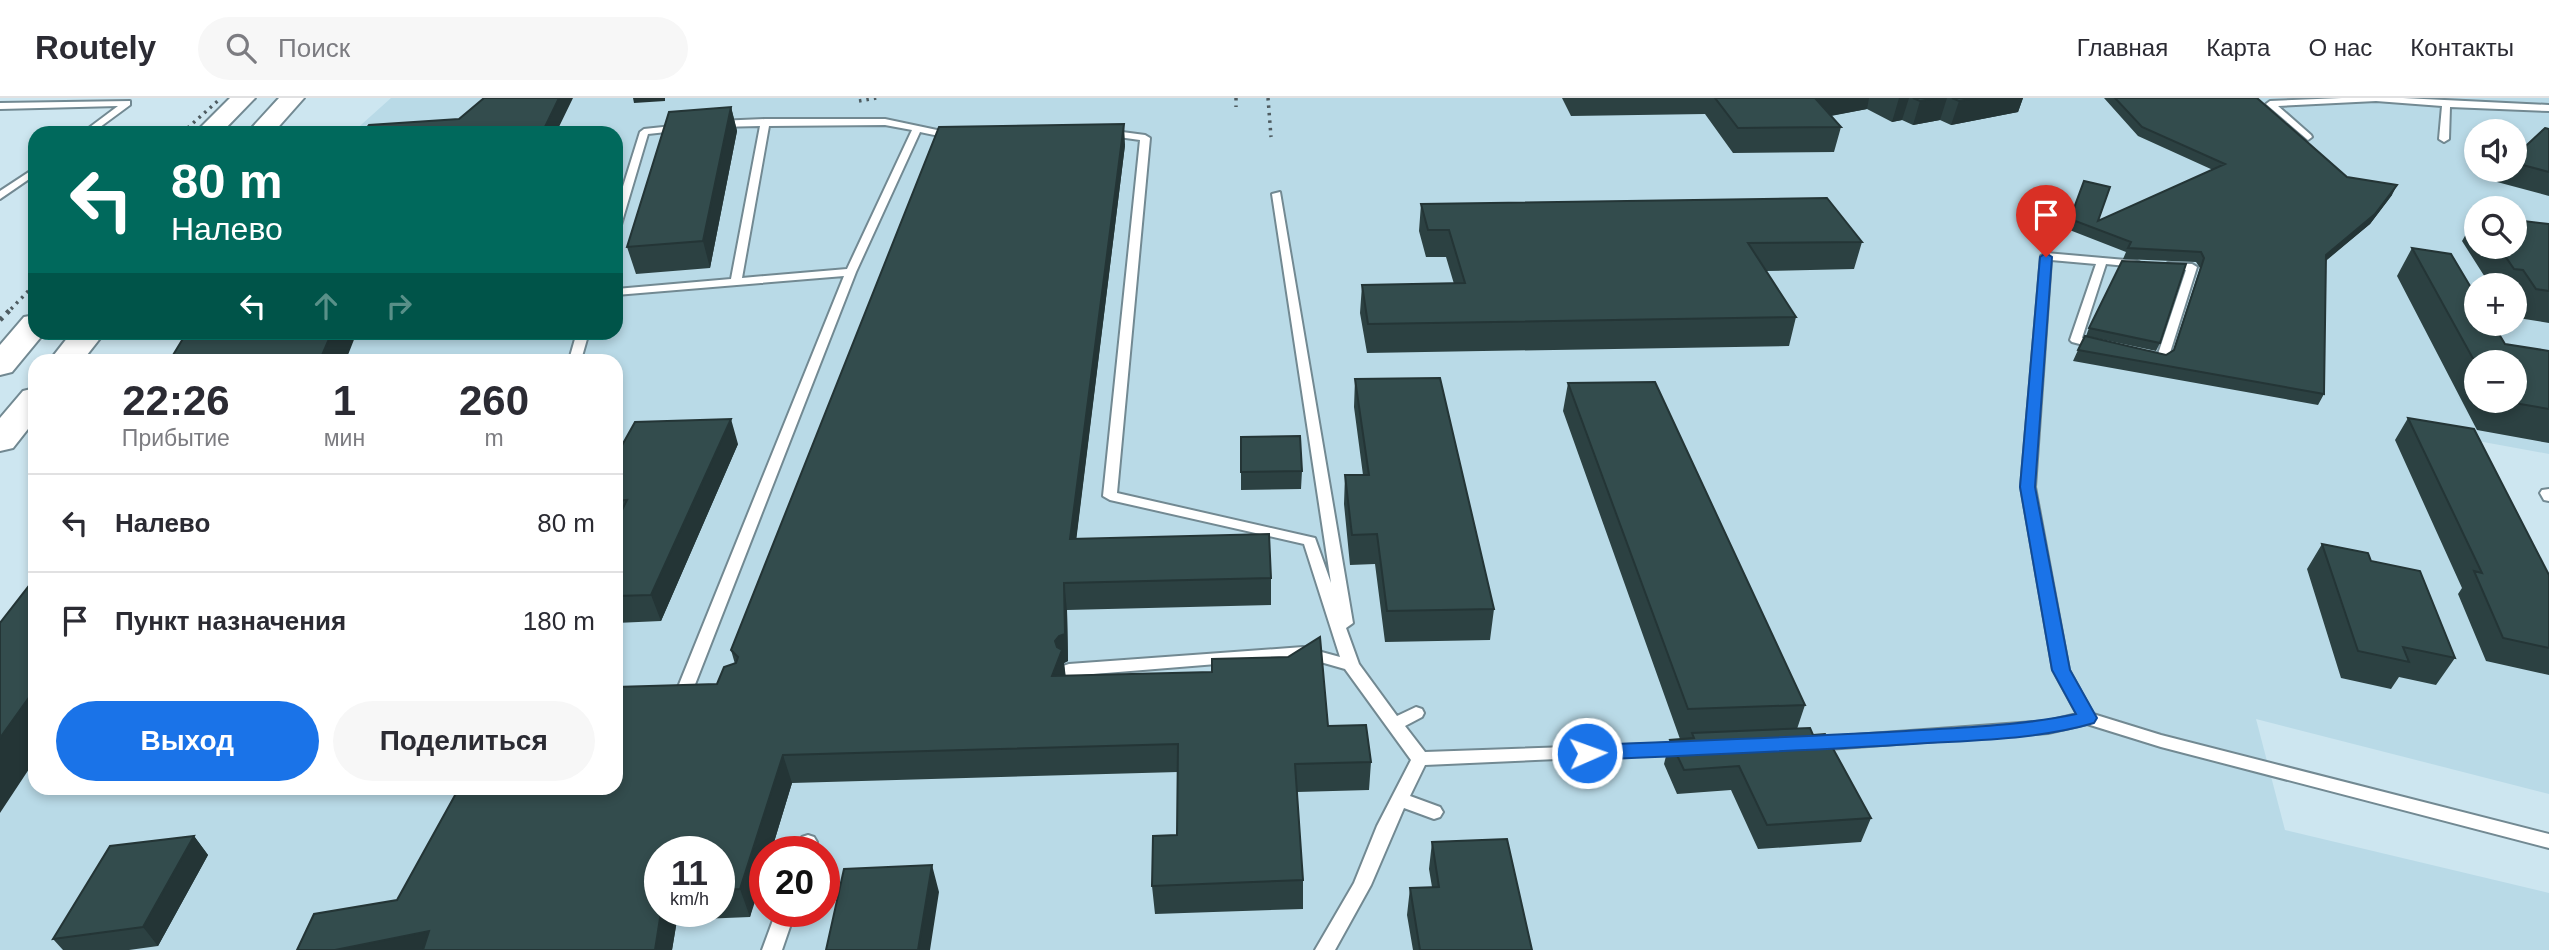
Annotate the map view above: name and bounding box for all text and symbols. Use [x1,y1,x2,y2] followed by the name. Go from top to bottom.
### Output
[198,17,688,80] search box
[35,29,156,66] text: Routely
[222,29,260,67] icon: search
[278,33,350,63] text: Поиск
[2077,34,2168,61] text: Главная
[2206,34,2270,61] text: Карта
[2308,34,2372,61] text: О нас
[2410,34,2514,61] text: Контакты
[2464,119,2527,413] map controls
[2464,119,2527,182] button: sound
[56,154,147,245] icon: left
[171,154,283,208] text: 80 m
[2016,185,2076,257] pin
[2027,196,2065,234] icon: arrive
[2464,196,2527,259] button: search
[171,211,283,247] text: Налево
[2464,273,2527,336] button: +
[234,287,272,325] icon: left
[307,287,345,325] icon: ahead
[380,287,418,325] icon: right
[2464,350,2527,413] button: −
[122,377,230,424] text: 22:26
[333,377,356,424] text: 1
[459,377,529,424] text: 260
[122,425,230,451] text: Прибытие
[324,425,365,451] text: мин
[484,425,504,451] text: m
[56,504,94,542] icon: left
[115,508,210,538] text: Налево
[537,508,595,538] text: 80 m
[56,602,94,640] icon: arrive
[115,606,346,636] text: Пункт назначения
[523,606,595,636] text: 180 m
[56,701,319,781] button: Выход
[333,701,595,781] button: Поделиться
[1550,716,1624,790] position arrow
[749,836,840,927] speed limit sign: 20
[671,853,708,892] text: 11
[670,889,709,909] text: km/h

